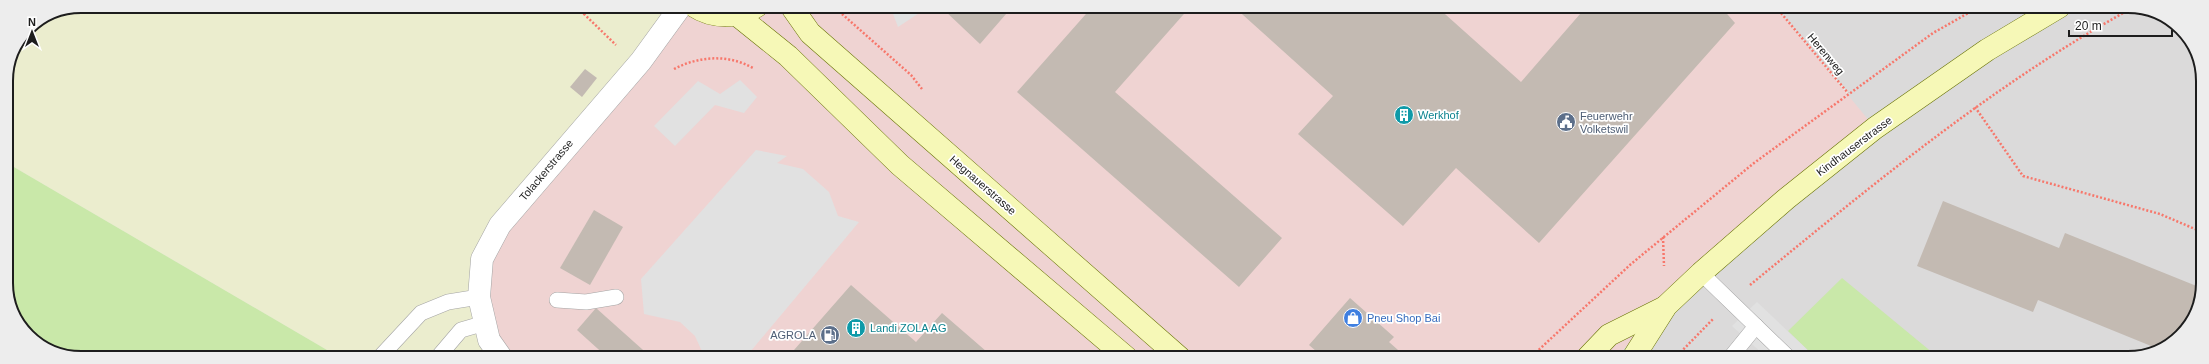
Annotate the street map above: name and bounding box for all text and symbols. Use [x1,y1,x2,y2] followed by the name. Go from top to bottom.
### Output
[12,12,52,52] north arrow
[2069,12,2172,38] scale bar
[28,16,36,28] text: N
[2075,19,2102,33] text: 20 m
[1805,31,1847,77] street label: Herenweg
[1393,104,1415,126] building icon: Werkhof
[1418,109,1460,121] place label: Werkhof
[1580,110,1633,135] place label: Feuerwehr Volketswil
[1555,111,1577,133] public building icon: Feuerwehr Volketswil
[1814,114,1894,178] street label: Kindhauserstrasse
[517,137,575,203] street label: Tolackerstrasse
[947,153,1019,217] street label: Hegnauerstrasse
[1342,307,1364,329] shop icon: Pneu Shop Bai
[1367,312,1440,324] place label: Pneu Shop Bai
[845,317,867,339] building icon: Landi ZOLA AG
[870,322,946,334] place label: Landi ZOLA AG
[819,324,841,346] fuel station icon: AGROLA
[770,329,817,341] place label: AGROLA

